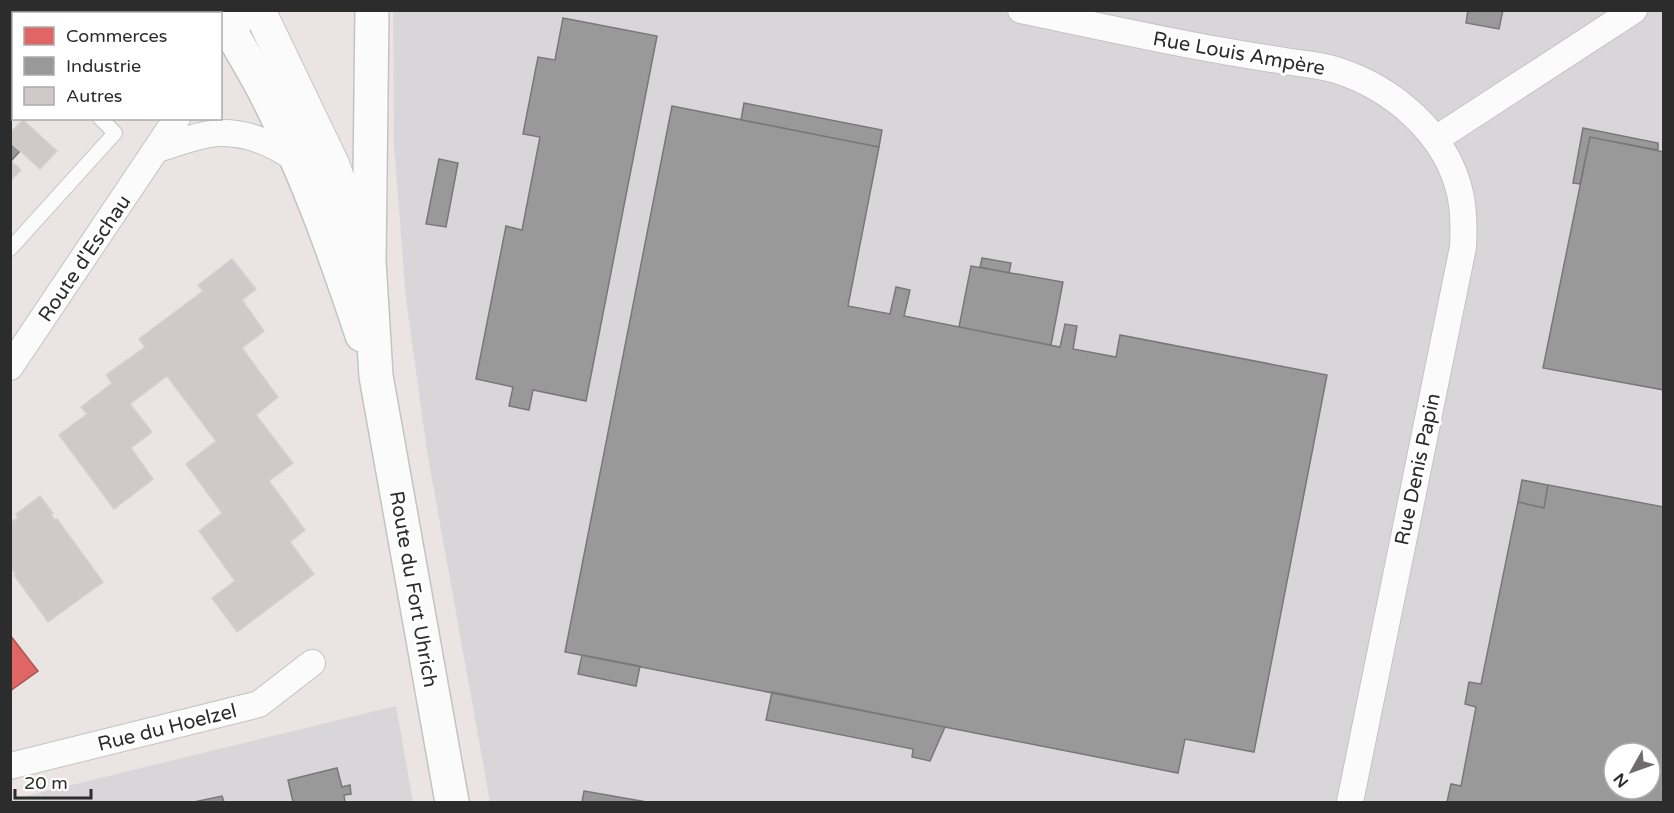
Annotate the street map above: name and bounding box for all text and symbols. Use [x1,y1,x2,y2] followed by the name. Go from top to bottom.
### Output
[12,12,222,120] legend
[66,25,167,47] text: Commerces
[1151,27,1327,81] street label: Rue Louis Ampère
[66,55,141,77] text: Industrie
[66,85,122,107] text: Autres
[33,190,136,327] street label: Route d'Eschau
[1390,391,1446,547] street label: Rue Denis Papin
[384,489,442,689] street label: Route du Fort Uhrich
[95,699,239,757] street label: Rue du Hoelzel
[1602,741,1662,801] north arrow
[15,762,92,800] scale bar
[1609,769,1633,791] text: N
[24,772,68,794] text: 20 m

